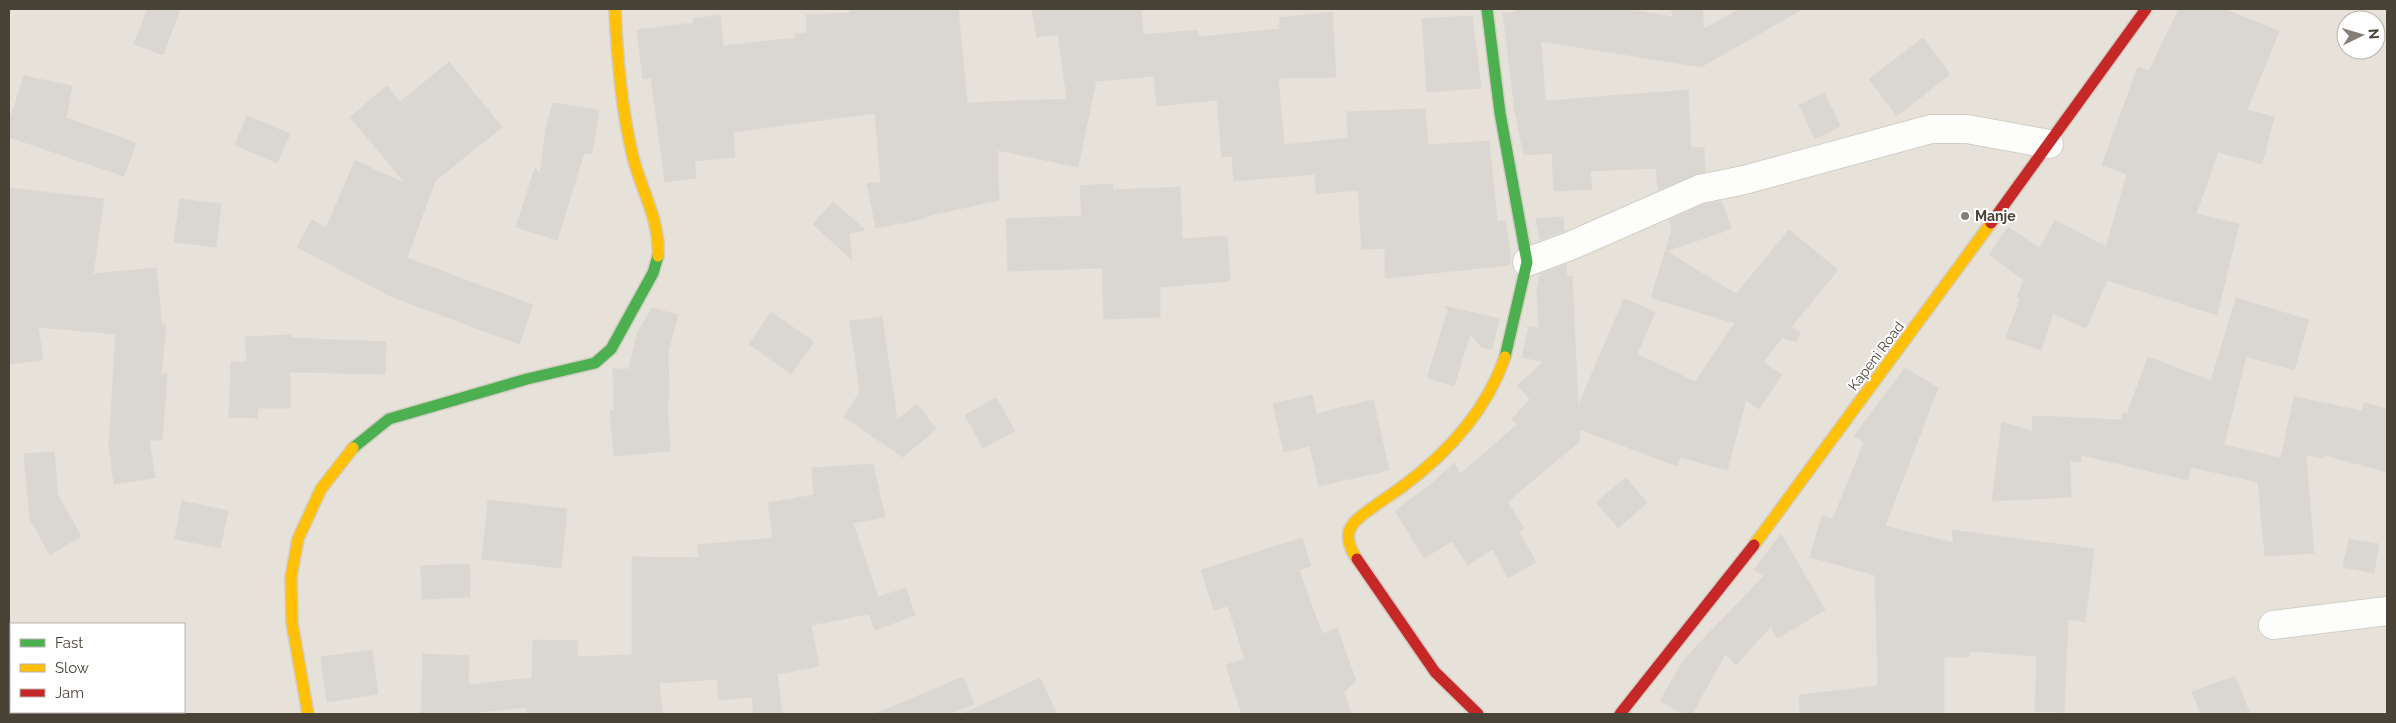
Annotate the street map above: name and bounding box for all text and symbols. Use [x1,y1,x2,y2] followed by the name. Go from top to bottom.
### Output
[2336,10,2386,60] north arrow
[2366,28,2382,40] text: N
[1975,208,2016,224] place label: Manje
[1959,210,1971,222] marker: Manje
[1845,318,1907,394] street label: Kapeni Road
[10,623,185,713] legend
[55,634,83,652] text: Fast
[55,659,89,677] text: Slow
[55,684,84,702] text: Jam

